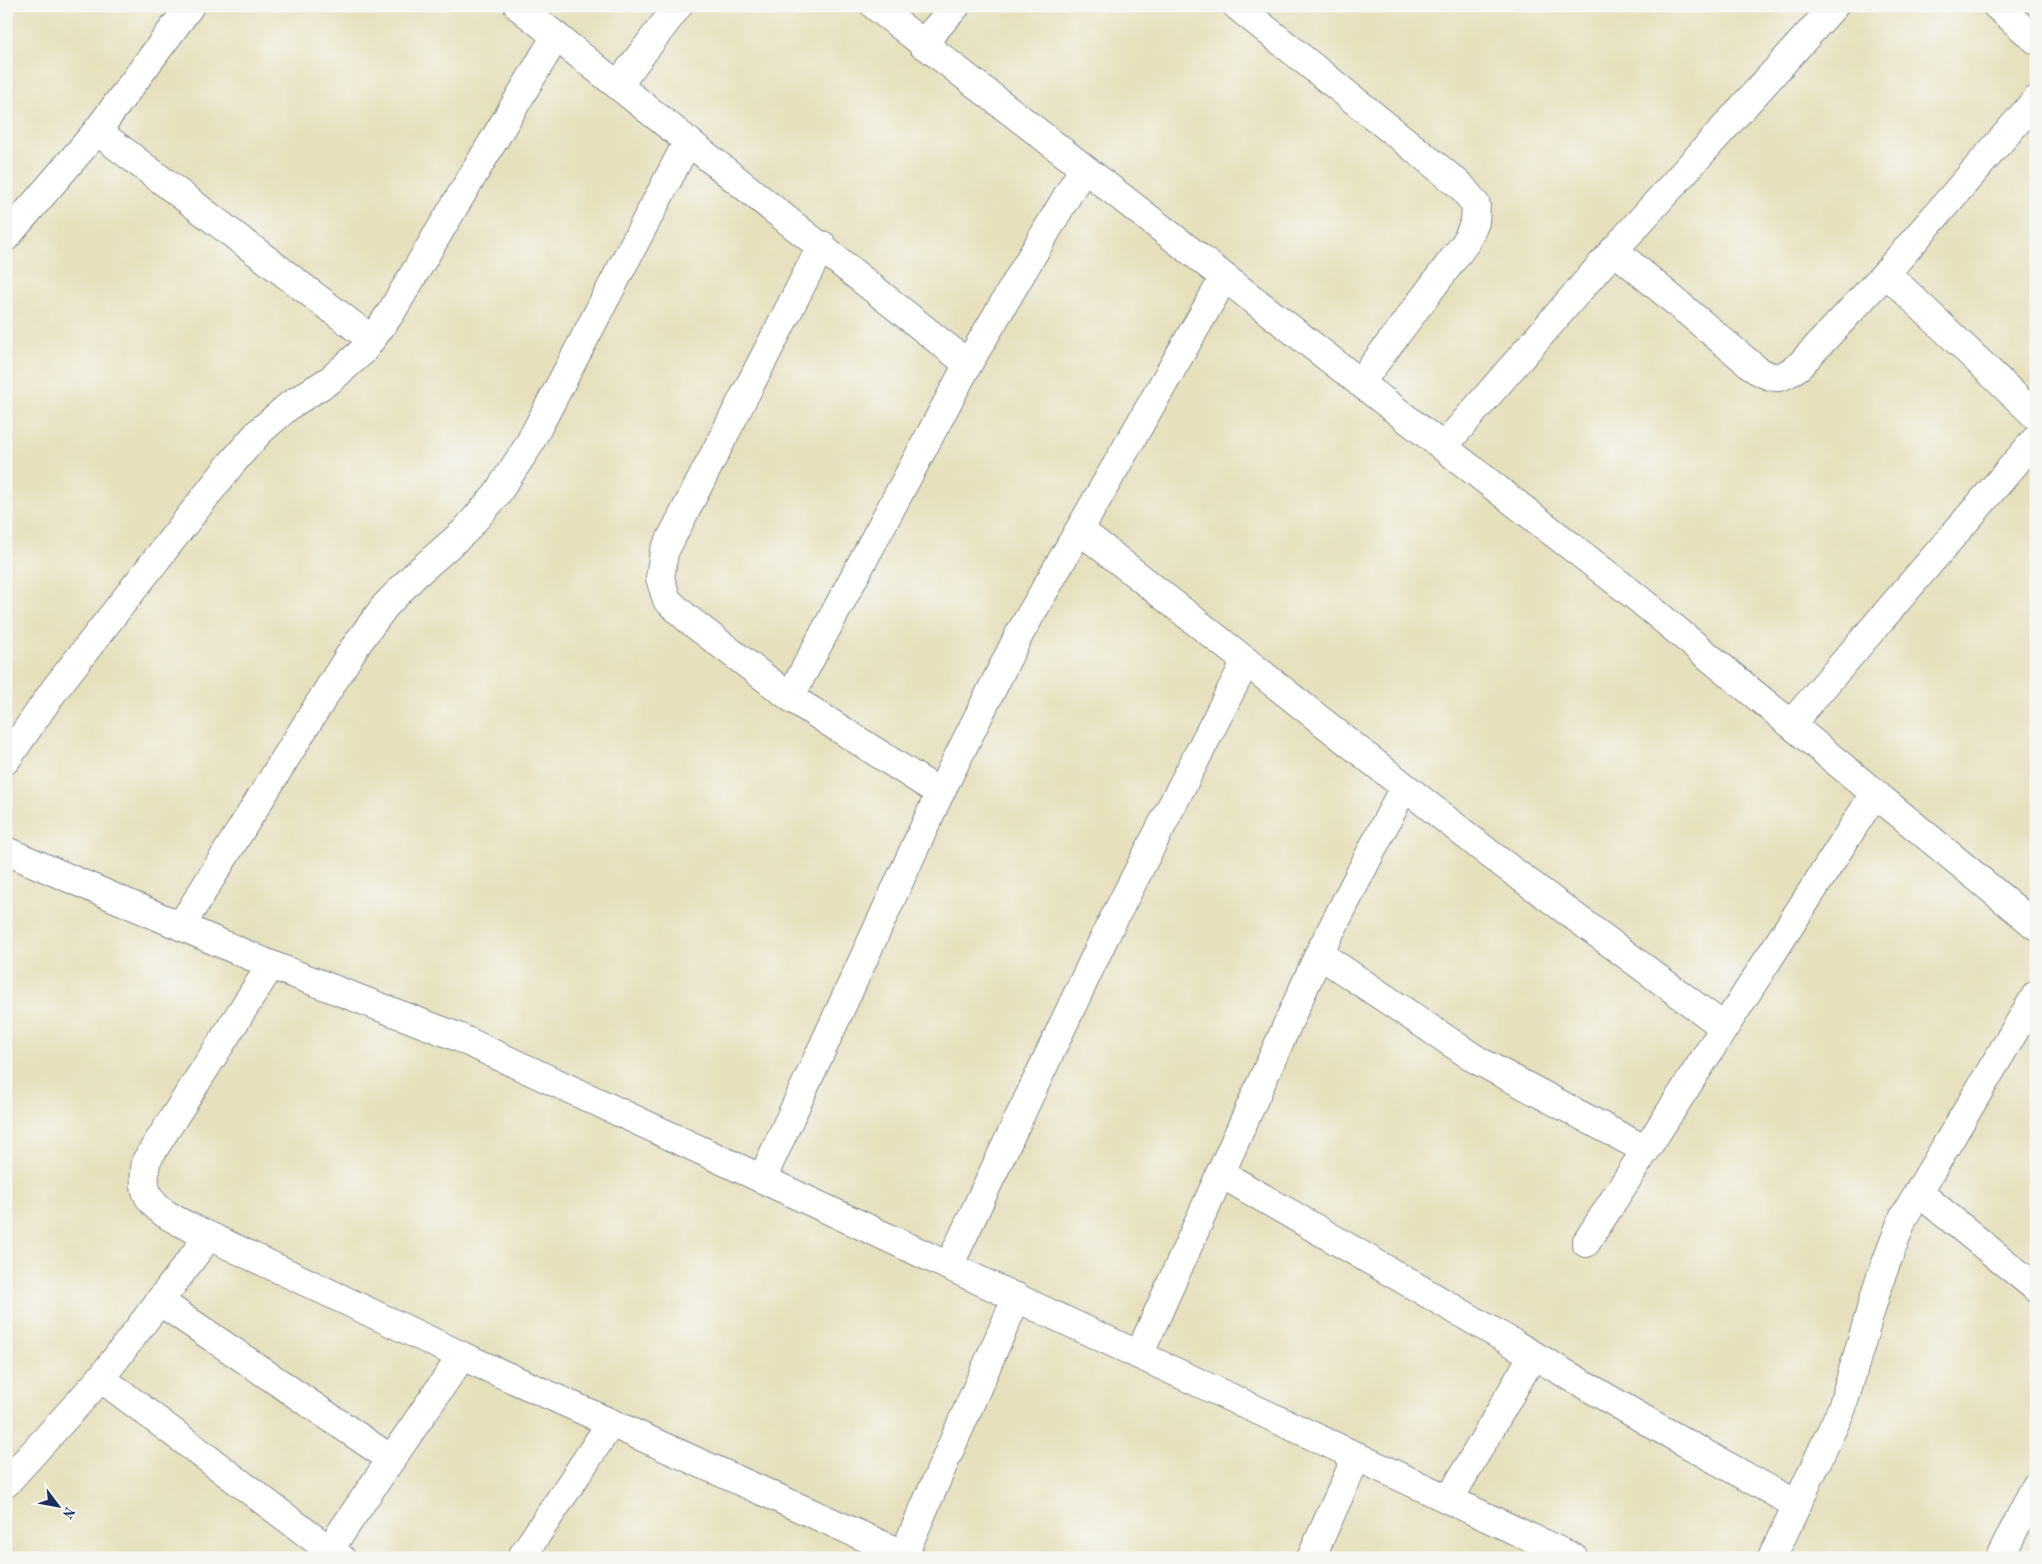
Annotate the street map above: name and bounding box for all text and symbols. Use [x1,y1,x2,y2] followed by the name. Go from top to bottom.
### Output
[32,1482,82,1532] north arrow
[59,1504,77,1521] text: N

